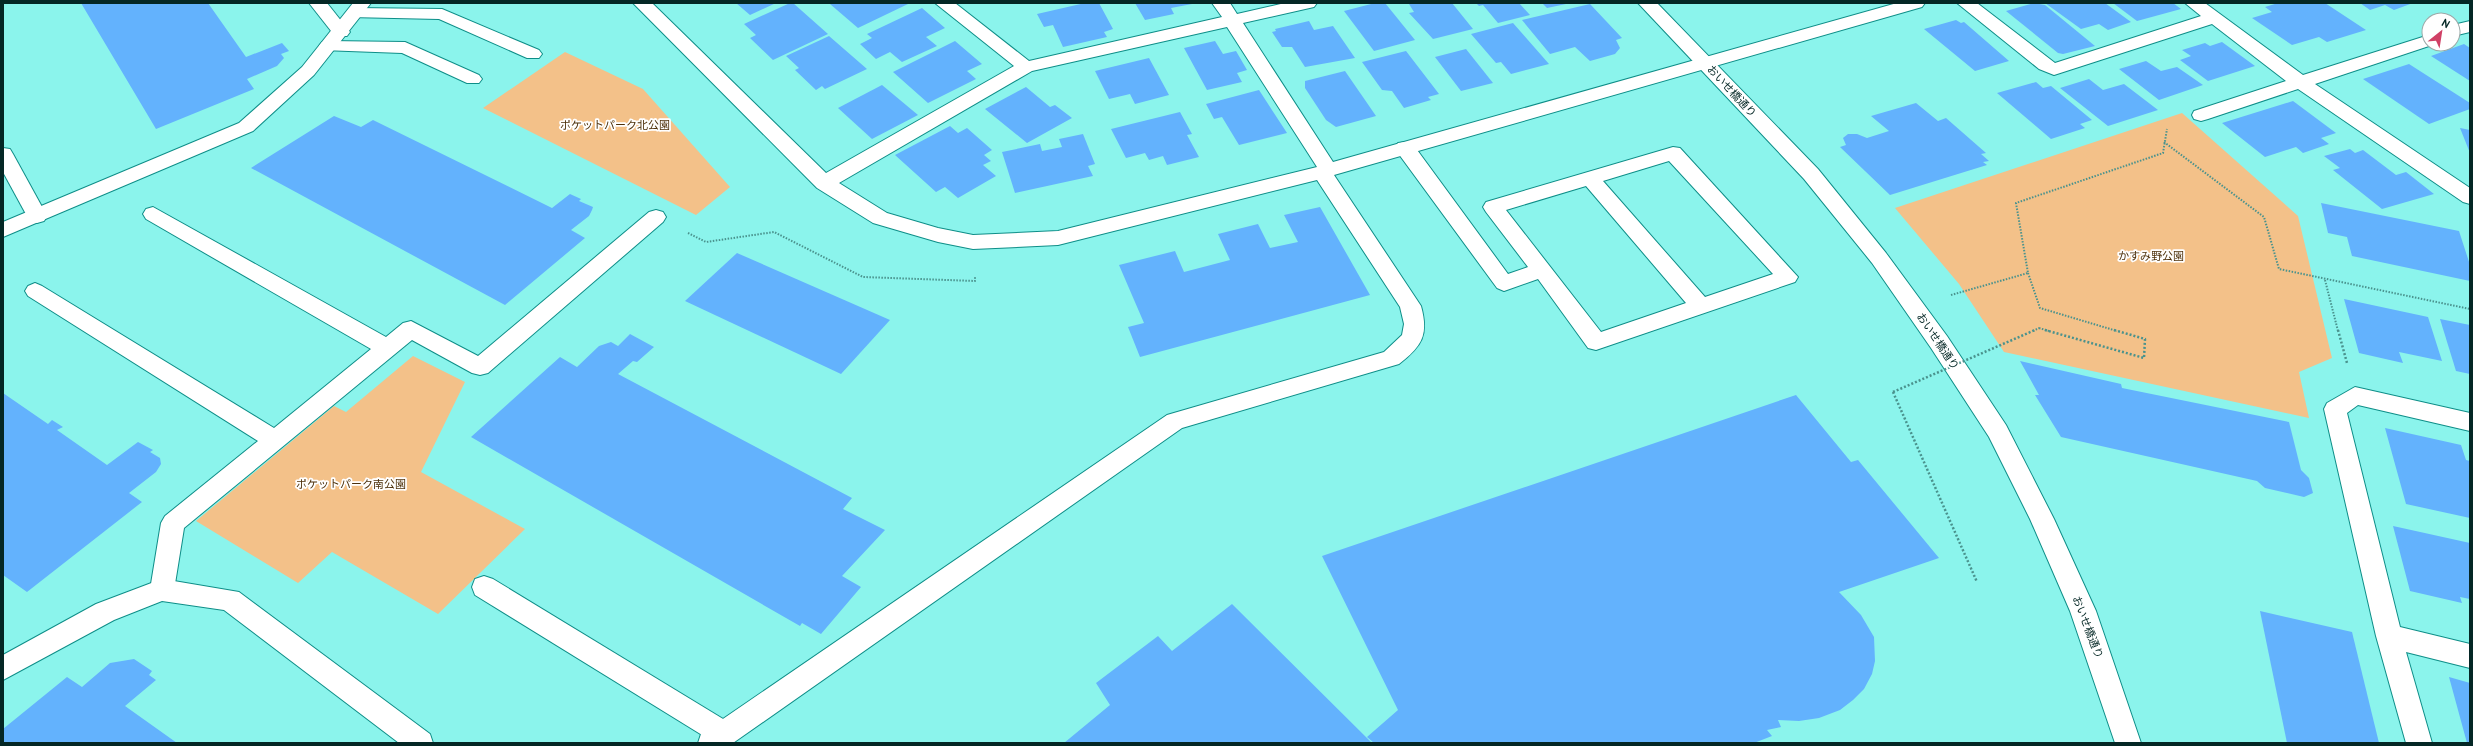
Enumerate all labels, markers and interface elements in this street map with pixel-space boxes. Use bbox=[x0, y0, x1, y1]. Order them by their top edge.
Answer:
north arrow bbox=[2421, 12, 2461, 52]
text: N bbox=[2439, 15, 2453, 31]
street label: おいせ橋通り bbox=[1704, 62, 1760, 120]
park label: ポケットパーク北公園 bbox=[560, 118, 670, 132]
park label: かすみ野公園 bbox=[2118, 249, 2184, 263]
street label: おいせ橋通り bbox=[1914, 310, 1962, 372]
park label: ポケットパーク南公園 bbox=[296, 477, 406, 491]
street label: おいせ橋通り bbox=[2070, 594, 2106, 660]

